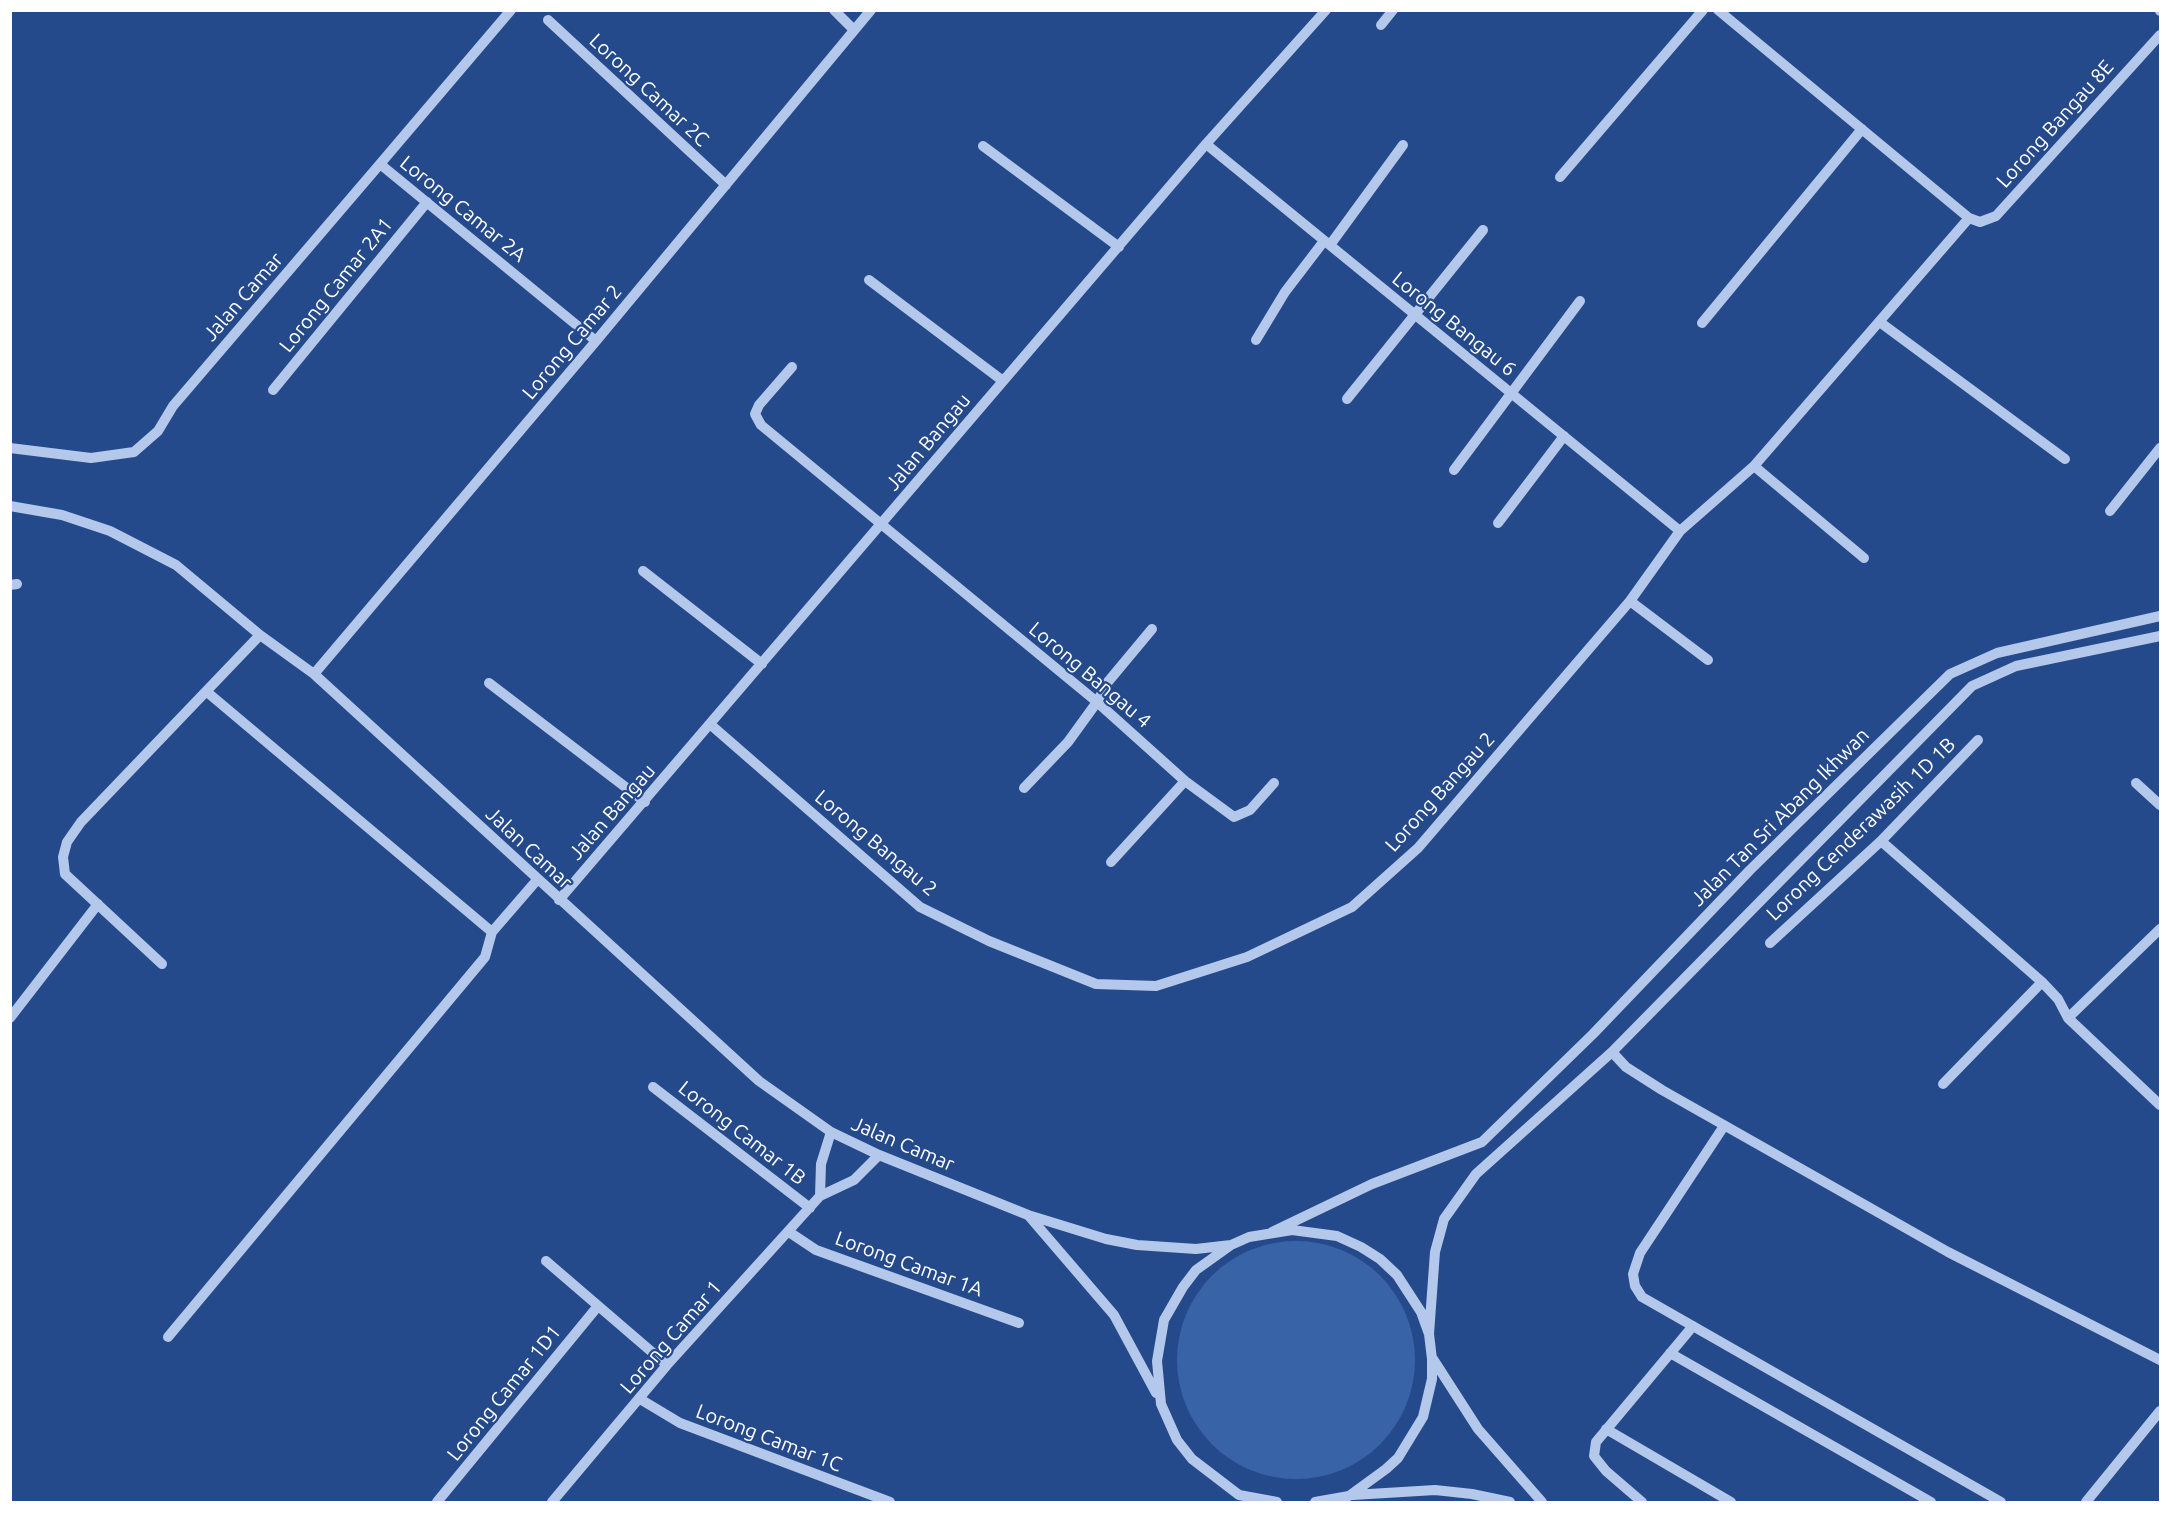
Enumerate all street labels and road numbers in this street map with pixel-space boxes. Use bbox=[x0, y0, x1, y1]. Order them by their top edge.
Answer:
street label: Lorong Camar 2C bbox=[584, 29, 714, 151]
street label: Lorong Bangau 8E bbox=[1991, 55, 2119, 193]
street label: Lorong Camar 2A bbox=[395, 151, 531, 267]
street label: Lorong Camar 2A1 bbox=[274, 213, 398, 357]
street label: Jalan Camar bbox=[198, 248, 288, 346]
street label: Lorong Bangau 6 bbox=[1387, 267, 1521, 381]
street label: Lorong Camar 2 bbox=[517, 280, 627, 404]
street label: Jalan Bangau bbox=[880, 389, 976, 495]
street label: Lorong Bangau 4 bbox=[1024, 617, 1156, 733]
street label: Jalan Tan Sri Abang Ikhwan bbox=[1686, 723, 1874, 911]
street label: Lorong Bangau 2 bbox=[1380, 727, 1500, 857]
street label: Lorong Cenderawasih 1D 1B bbox=[1762, 732, 1960, 926]
street label: Jalan Bangau bbox=[564, 759, 660, 865]
street label: Lorong Bangau 2 bbox=[810, 785, 942, 901]
street label: Jalan Camar bbox=[481, 802, 577, 894]
street label: Lorong Camar 1B bbox=[674, 1076, 810, 1190]
street label: Jalan Camar bbox=[848, 1112, 958, 1176]
street label: Lorong Camar 1A bbox=[832, 1226, 986, 1302]
street label: Lorong Camar 1 bbox=[615, 1275, 727, 1399]
street label: Lorong Camar 1D1 bbox=[442, 1320, 566, 1466]
street label: Lorong Camar 1C bbox=[693, 1399, 845, 1477]

